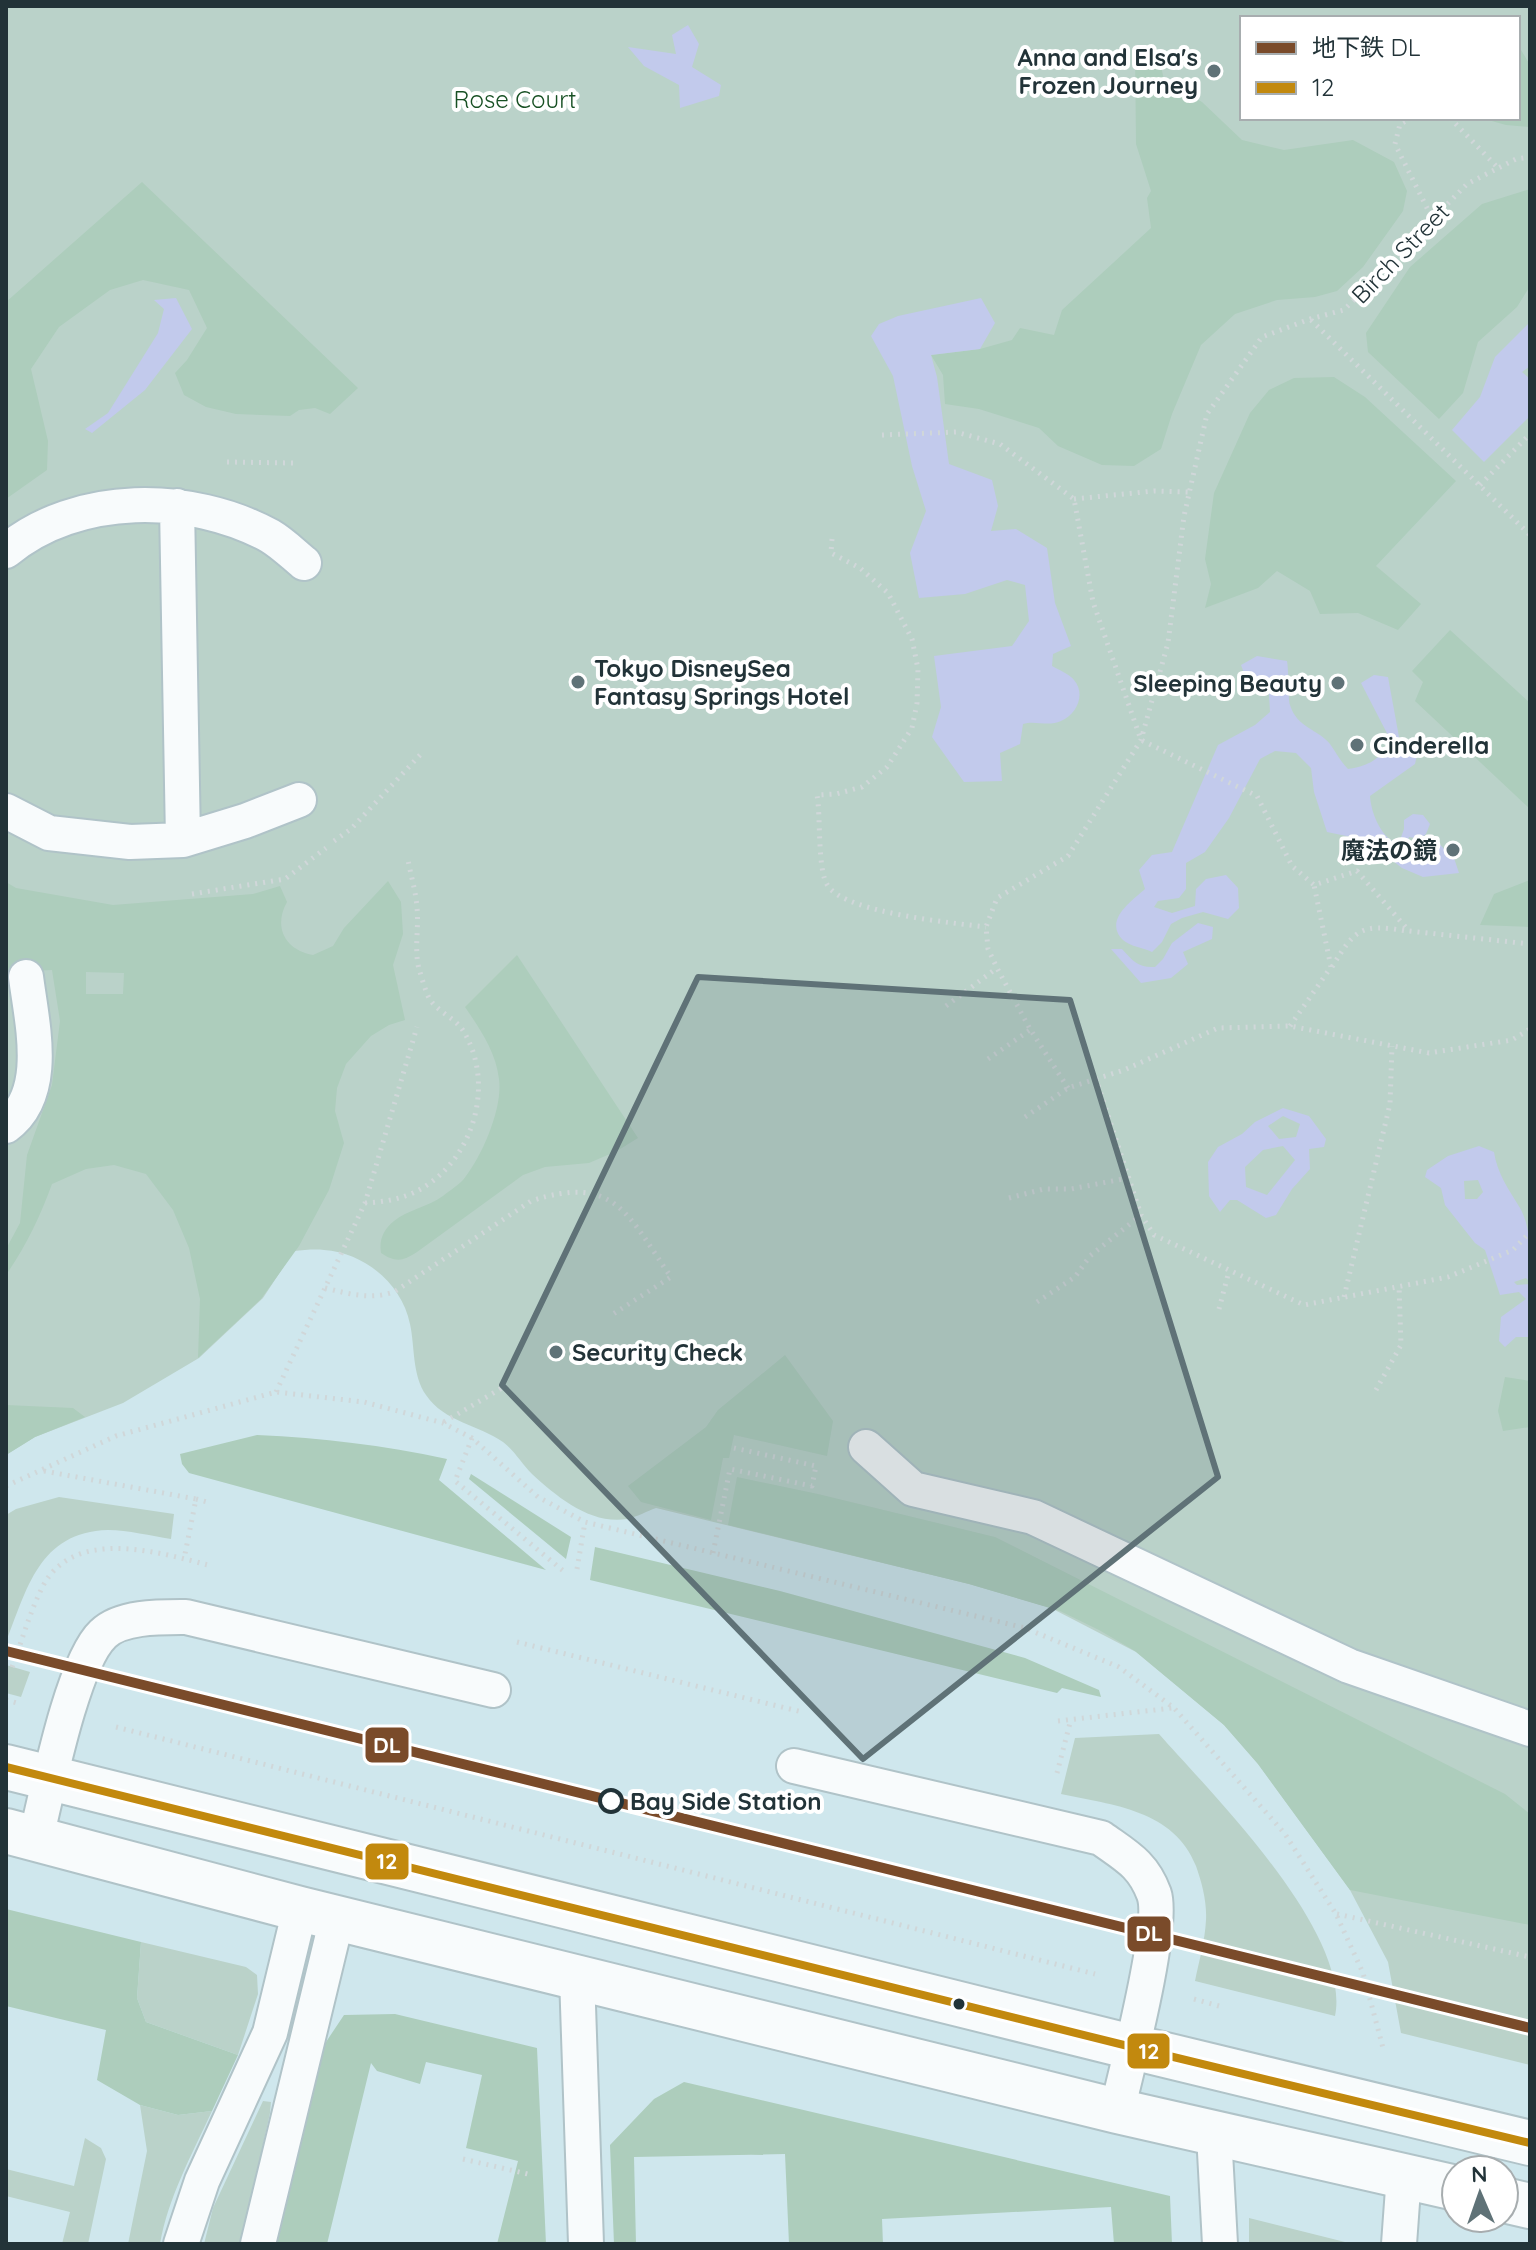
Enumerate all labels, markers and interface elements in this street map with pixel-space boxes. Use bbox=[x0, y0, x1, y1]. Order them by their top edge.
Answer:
legend bbox=[1240, 16, 1520, 120]
text: 地下鉄 DL bbox=[1312, 32, 1421, 62]
place label: Anna and Elsa's Frozen Journey bbox=[1017, 42, 1198, 100]
marker: Anna and Elsa's Frozen Journey bbox=[1205, 62, 1223, 80]
text: 12 bbox=[1312, 72, 1334, 102]
park label: Rose Court bbox=[453, 84, 577, 114]
street label: Birch Street bbox=[1345, 197, 1455, 309]
place label: Tokyo DisneySea Fantasy Springs Hotel bbox=[594, 653, 849, 711]
place label: Sleeping Beauty bbox=[1133, 668, 1322, 698]
marker: Tokyo DisneySea Fantasy Springs Hotel bbox=[569, 673, 587, 691]
marker: Sleeping Beauty bbox=[1329, 674, 1347, 692]
place label: Cinderella bbox=[1373, 730, 1489, 760]
marker: Cinderella bbox=[1348, 736, 1366, 754]
place label: 魔法の鏡 bbox=[1341, 835, 1437, 865]
marker: 魔法の鏡 bbox=[1444, 841, 1462, 859]
place label: Security Check bbox=[572, 1337, 743, 1367]
marker: Security Check bbox=[547, 1343, 565, 1361]
line badge: DL bbox=[364, 1726, 410, 1764]
text: DL bbox=[373, 1731, 401, 1759]
place label: Bay Side Station bbox=[630, 1786, 822, 1816]
marker: Bay Side Station bbox=[599, 1789, 623, 1813]
line badge: 12 bbox=[364, 1842, 410, 1881]
text: 12 bbox=[376, 1847, 398, 1875]
line badge: DL bbox=[1126, 1915, 1172, 1953]
text: DL bbox=[1135, 1919, 1163, 1947]
unlabelled marker bbox=[951, 1996, 967, 2012]
line badge: 12 bbox=[1126, 2032, 1171, 2070]
text: 12 bbox=[1138, 2037, 1160, 2065]
north arrow bbox=[1440, 2154, 1520, 2234]
text: N bbox=[1471, 2160, 1488, 2188]

